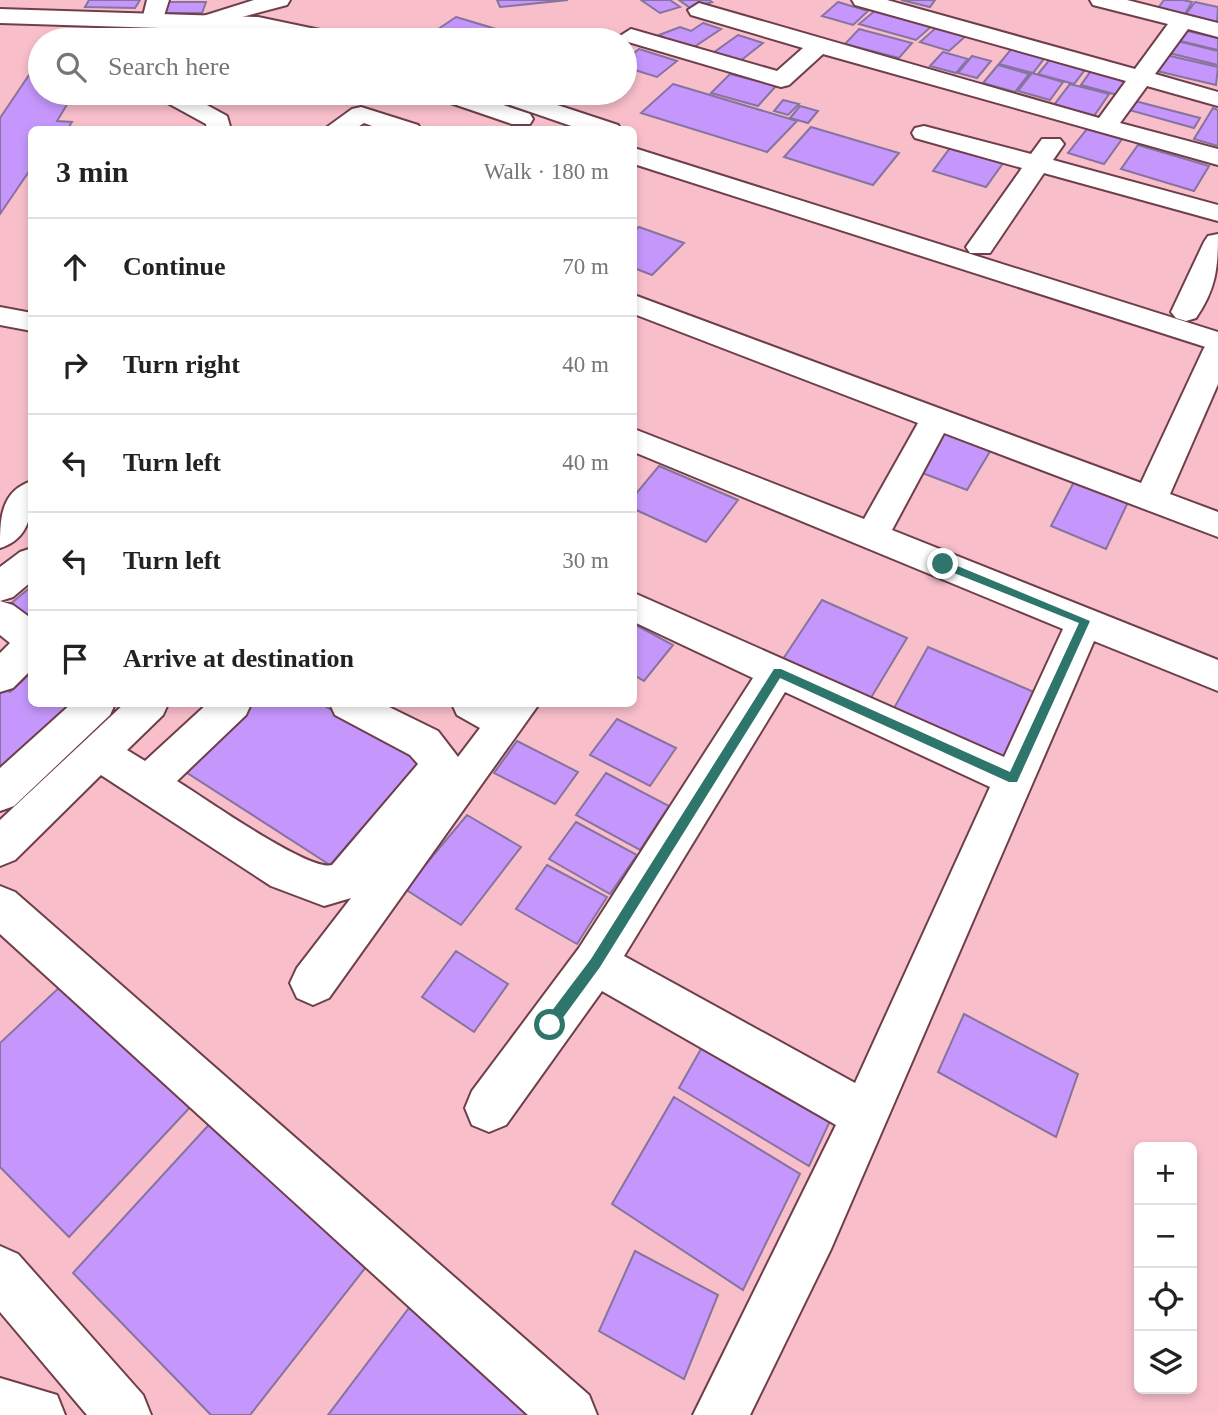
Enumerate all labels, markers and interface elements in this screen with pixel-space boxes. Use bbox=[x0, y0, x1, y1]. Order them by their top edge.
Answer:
search box bbox=[28, 28, 637, 105]
icon: search bbox=[52, 48, 90, 86]
text: Search here bbox=[108, 52, 230, 81]
text: 3 min bbox=[56, 155, 129, 188]
text: Walk · 180 m bbox=[484, 159, 609, 184]
icon: ahead bbox=[56, 248, 94, 286]
text: Continue bbox=[123, 252, 226, 281]
text: 70 m bbox=[562, 254, 609, 279]
icon: right bbox=[56, 346, 94, 384]
text: Turn right bbox=[123, 350, 240, 379]
text: 40 m bbox=[562, 352, 609, 377]
icon: left bbox=[56, 444, 94, 482]
text: Turn left bbox=[123, 448, 221, 477]
text: 40 m bbox=[562, 450, 609, 475]
icon: left bbox=[56, 542, 94, 580]
text: Turn left bbox=[123, 546, 221, 575]
text: 30 m bbox=[562, 548, 609, 573]
route end bbox=[927, 548, 958, 579]
icon: arrive bbox=[56, 640, 94, 678]
text: Arrive at destination bbox=[123, 644, 354, 673]
route start bbox=[534, 1009, 565, 1040]
map controls bbox=[1134, 1142, 1197, 1394]
button: + bbox=[1134, 1142, 1197, 1205]
button: − bbox=[1134, 1205, 1197, 1268]
button: locate bbox=[1134, 1268, 1197, 1331]
button: layers bbox=[1134, 1331, 1197, 1394]

